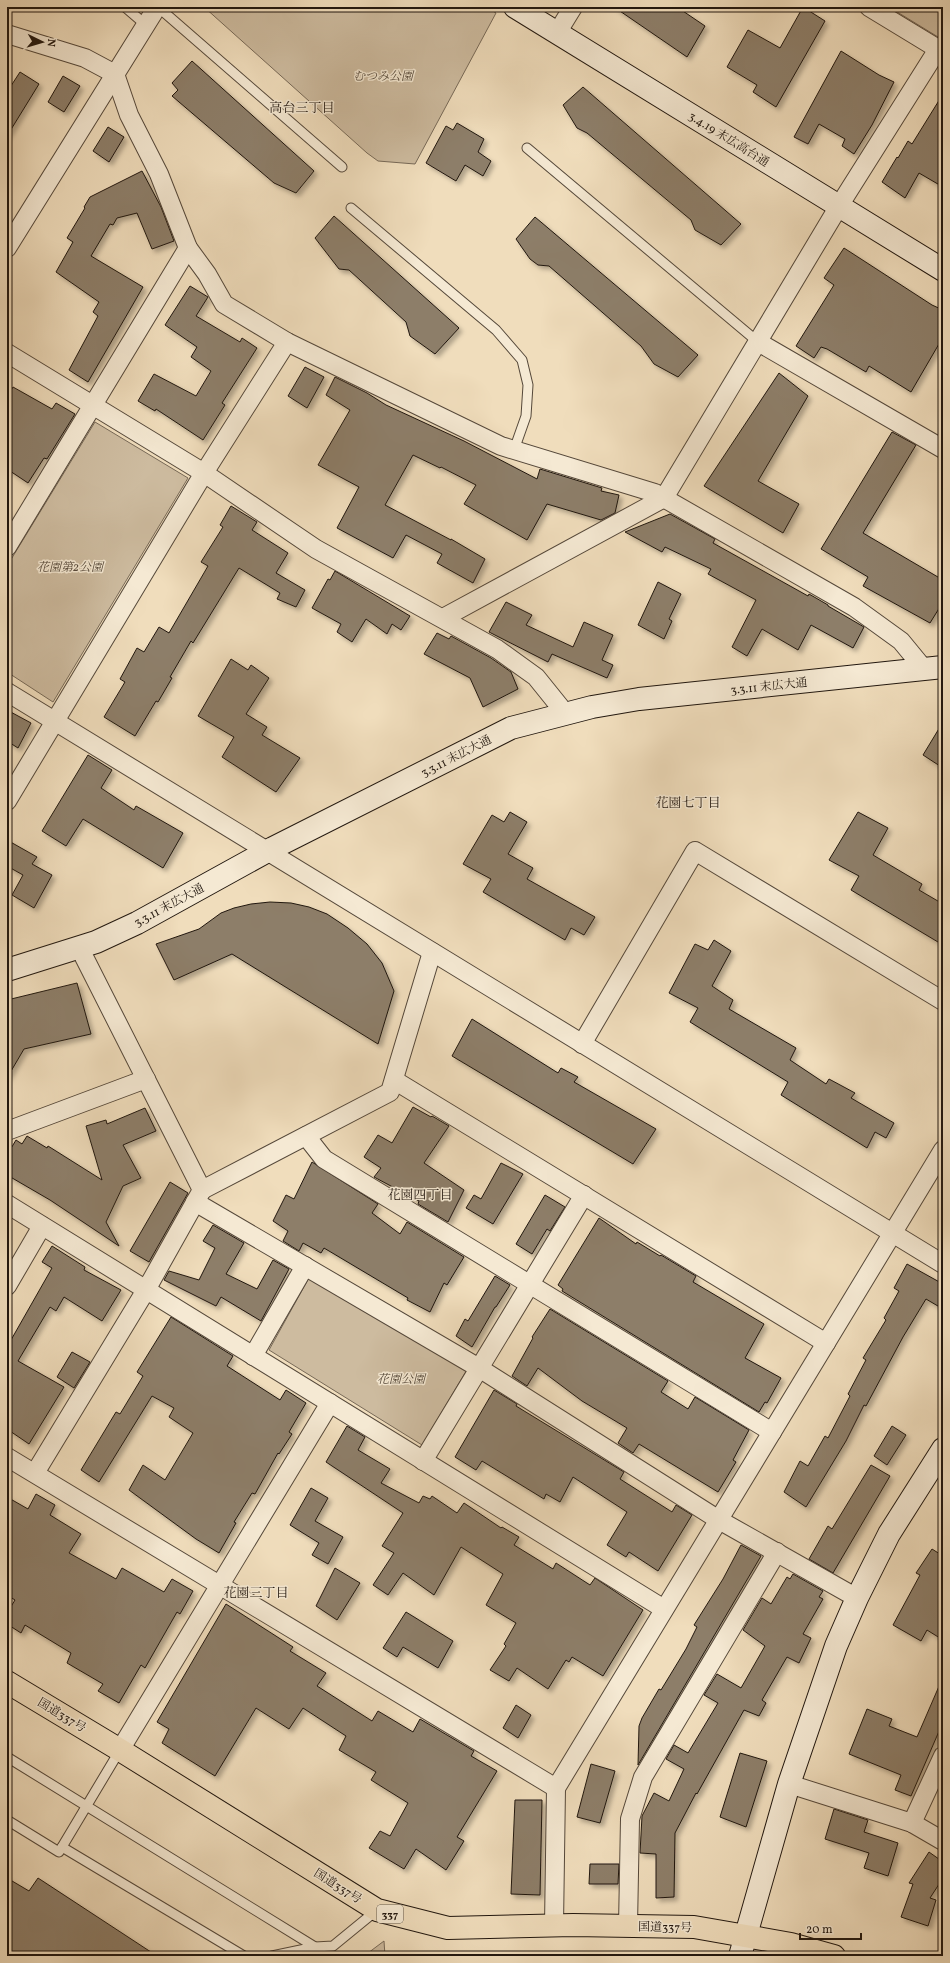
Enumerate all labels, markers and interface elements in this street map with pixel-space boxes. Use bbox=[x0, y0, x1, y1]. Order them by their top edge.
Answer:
north arrow bbox=[22, 22, 62, 62]
text: N bbox=[43, 38, 58, 47]
park label: むつみ公園 bbox=[353, 69, 415, 85]
district label: 高台三丁目 bbox=[269, 100, 335, 118]
street label: 3.4.19 末広高台通 bbox=[685, 109, 772, 171]
park label: 花園第2公園 bbox=[37, 560, 105, 576]
street label: 3.3.11 末広大通 bbox=[730, 675, 808, 699]
street label: 3.3.11 末広大通 bbox=[418, 732, 494, 782]
district label: 花園七丁目 bbox=[655, 795, 721, 813]
street label: 3.3.11 末広大通 bbox=[132, 881, 207, 931]
district label: 花園四丁目 bbox=[387, 1187, 453, 1205]
park label: 花園公園 bbox=[377, 1372, 427, 1388]
district label: 花園三丁目 bbox=[223, 1585, 289, 1603]
street label: 国道337号 bbox=[34, 1695, 89, 1737]
street label: 国道337号 bbox=[310, 1866, 365, 1908]
road number: 337 bbox=[377, 1905, 403, 1923]
scale bar bbox=[800, 1915, 861, 1941]
street label: 国道337号 bbox=[638, 1920, 692, 1936]
text: 20 m bbox=[806, 1922, 833, 1938]

